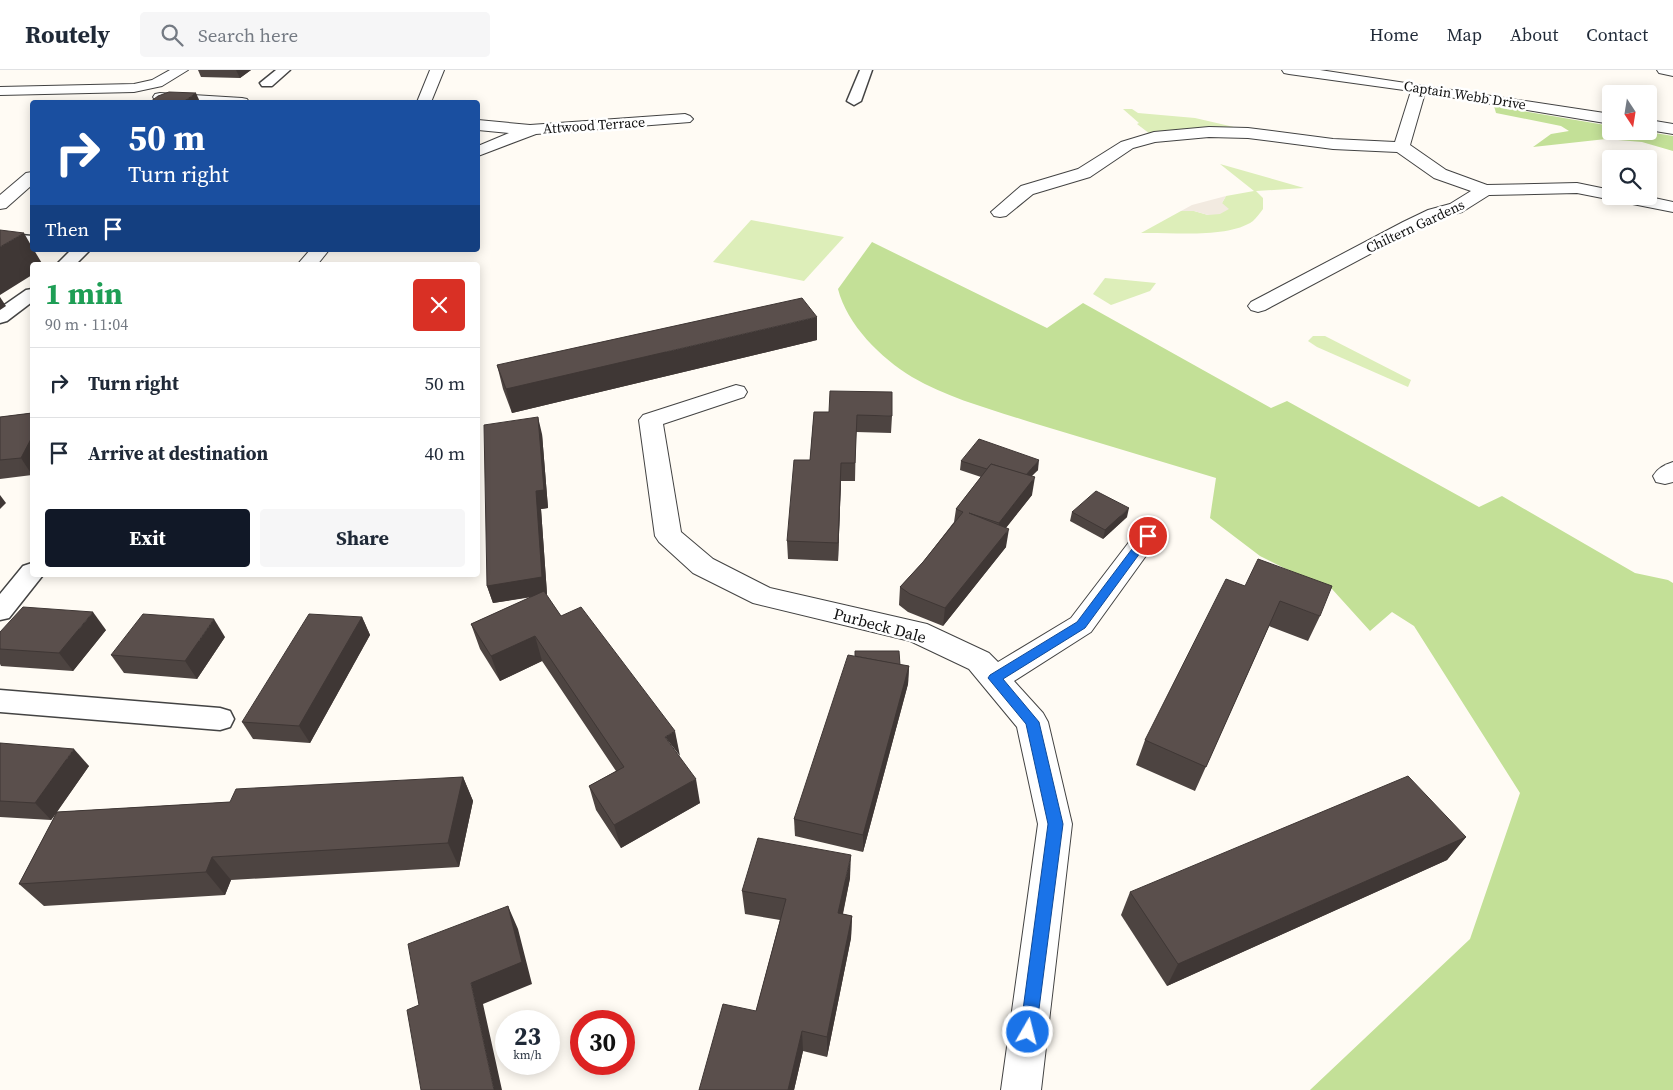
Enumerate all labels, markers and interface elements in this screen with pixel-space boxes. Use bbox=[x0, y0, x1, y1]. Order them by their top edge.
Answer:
search box bbox=[140, 12, 490, 57]
text: Routely bbox=[25, 18, 110, 51]
icon: search bbox=[158, 21, 186, 49]
text: Search here bbox=[198, 22, 298, 48]
text: Home bbox=[1370, 22, 1419, 47]
text: Map bbox=[1447, 22, 1482, 47]
text: About bbox=[1510, 22, 1558, 47]
text: Contact bbox=[1586, 22, 1648, 47]
street label: Captain Webb Drive bbox=[1402, 75, 1528, 115]
north arrow bbox=[1602, 85, 1658, 140]
map controls bbox=[1602, 85, 1657, 205]
street label: Attwood Terrace bbox=[542, 111, 646, 139]
text: 50 m bbox=[128, 114, 205, 162]
icon: right bbox=[45, 120, 110, 185]
button: search bbox=[1602, 150, 1657, 205]
text: Turn right bbox=[128, 159, 229, 189]
street label: Chiltern Gardens bbox=[1362, 194, 1468, 258]
icon: arrive bbox=[99, 215, 127, 243]
text: Then bbox=[45, 216, 89, 242]
text: 1 min bbox=[45, 273, 123, 314]
button: close bbox=[413, 279, 465, 331]
text: 90 m · 11:04 bbox=[45, 313, 128, 335]
icon: right bbox=[45, 369, 73, 397]
text: Turn right bbox=[88, 370, 179, 396]
text: 50 m bbox=[424, 370, 465, 396]
icon: arrive bbox=[45, 439, 73, 467]
text: Arrive at destination bbox=[88, 440, 268, 466]
text: 40 m bbox=[424, 440, 465, 466]
button: Exit bbox=[45, 509, 250, 567]
button: Share bbox=[260, 509, 465, 567]
pin bbox=[1127, 515, 1169, 557]
icon: arrive bbox=[1134, 522, 1162, 550]
street label: Purbeck Dale bbox=[831, 602, 929, 648]
position arrow bbox=[1001, 1005, 1053, 1057]
speed limit sign: 30 bbox=[570, 1010, 635, 1075]
text: 23 bbox=[514, 1019, 541, 1053]
text: km/h bbox=[513, 1047, 542, 1063]

